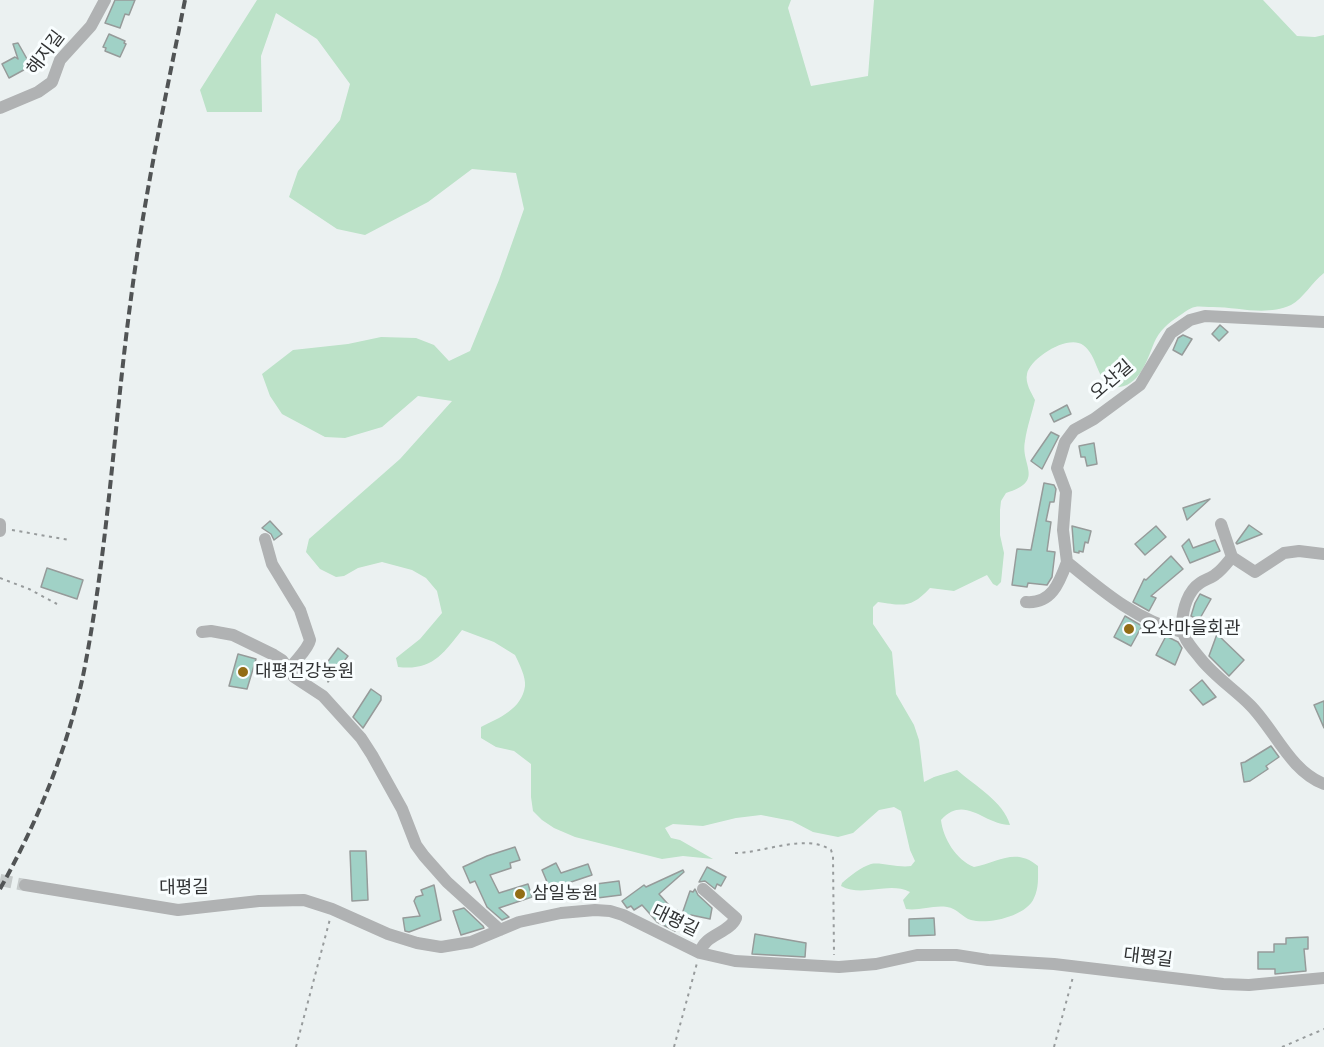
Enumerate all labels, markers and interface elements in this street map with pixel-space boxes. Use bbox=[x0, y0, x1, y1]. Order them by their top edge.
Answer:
street label: 해지길 bbox=[22, 27, 70, 79]
street label: 오산길 bbox=[1086, 356, 1138, 404]
place label: 오산마을회관 bbox=[1141, 618, 1240, 640]
marker: 오산마을회관 bbox=[1122, 622, 1136, 636]
place label: 대평건강농원 bbox=[255, 661, 354, 683]
marker: 대평건강농원 bbox=[236, 665, 250, 679]
street label: 대평길 bbox=[159, 877, 209, 899]
place label: 삼일농원 bbox=[532, 883, 598, 905]
marker: 삼일농원 bbox=[513, 887, 527, 901]
street label: 대평길 bbox=[648, 900, 702, 942]
street label: 대평길 bbox=[1122, 944, 1174, 972]

